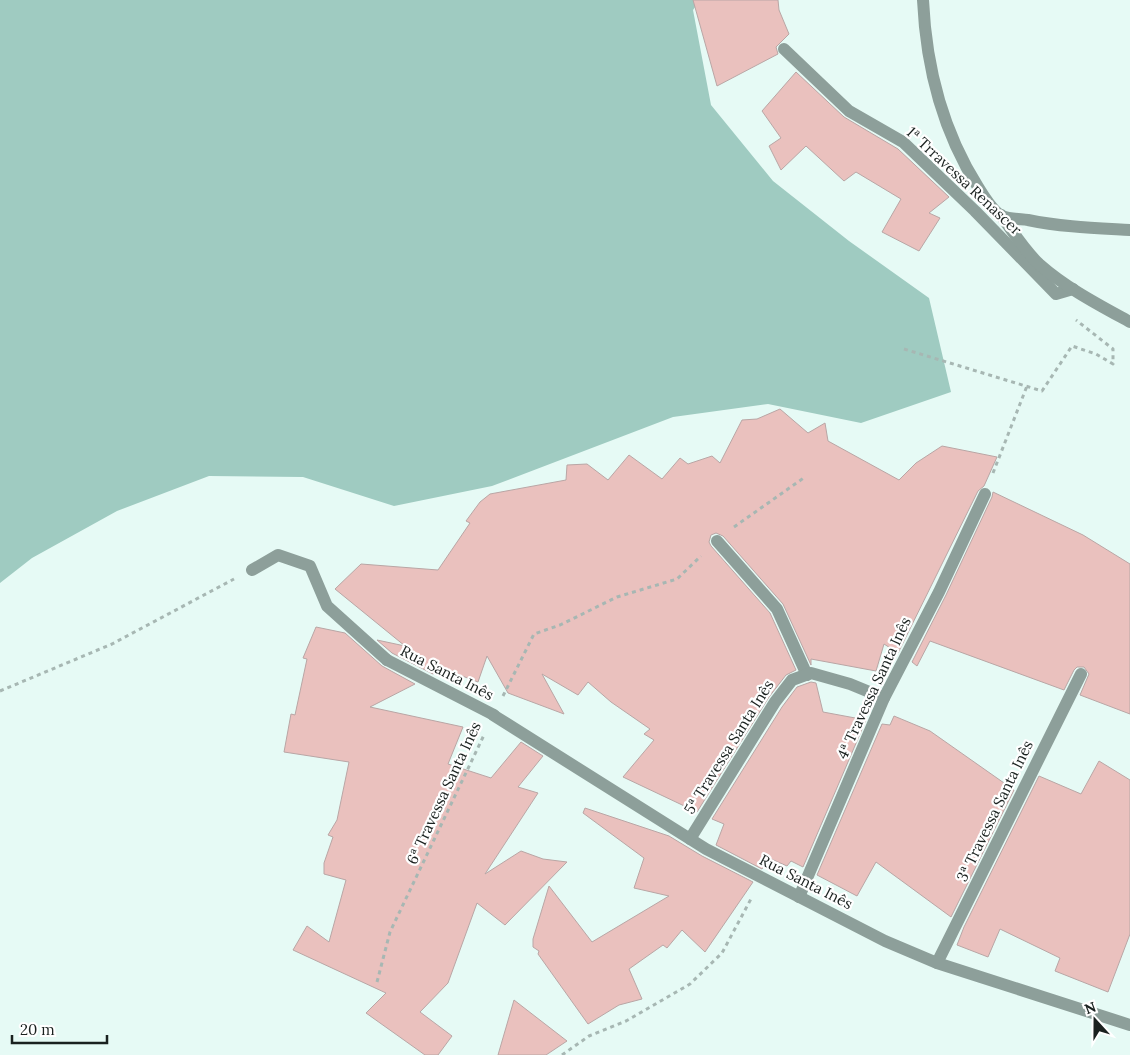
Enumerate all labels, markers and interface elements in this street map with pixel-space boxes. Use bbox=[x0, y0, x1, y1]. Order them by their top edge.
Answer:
street label: 1ª Trravessa Renascer bbox=[903, 122, 1026, 239]
street label: 4ª Travessa Santa Inês bbox=[832, 614, 915, 762]
street label: Rua Santa Inês bbox=[398, 641, 497, 704]
street label: 5ª Travessa Santa Inês bbox=[680, 676, 778, 817]
street label: 6ª Travessa Santa Inês bbox=[402, 718, 485, 867]
street label: 3ª Travessa Santa Inês bbox=[952, 737, 1037, 884]
street label: Rua Santa Inês bbox=[757, 850, 856, 913]
north arrow bbox=[1070, 995, 1120, 1045]
text: N bbox=[1082, 997, 1099, 1018]
scale bar bbox=[12, 1012, 108, 1044]
text: 20 m bbox=[20, 1020, 55, 1039]

